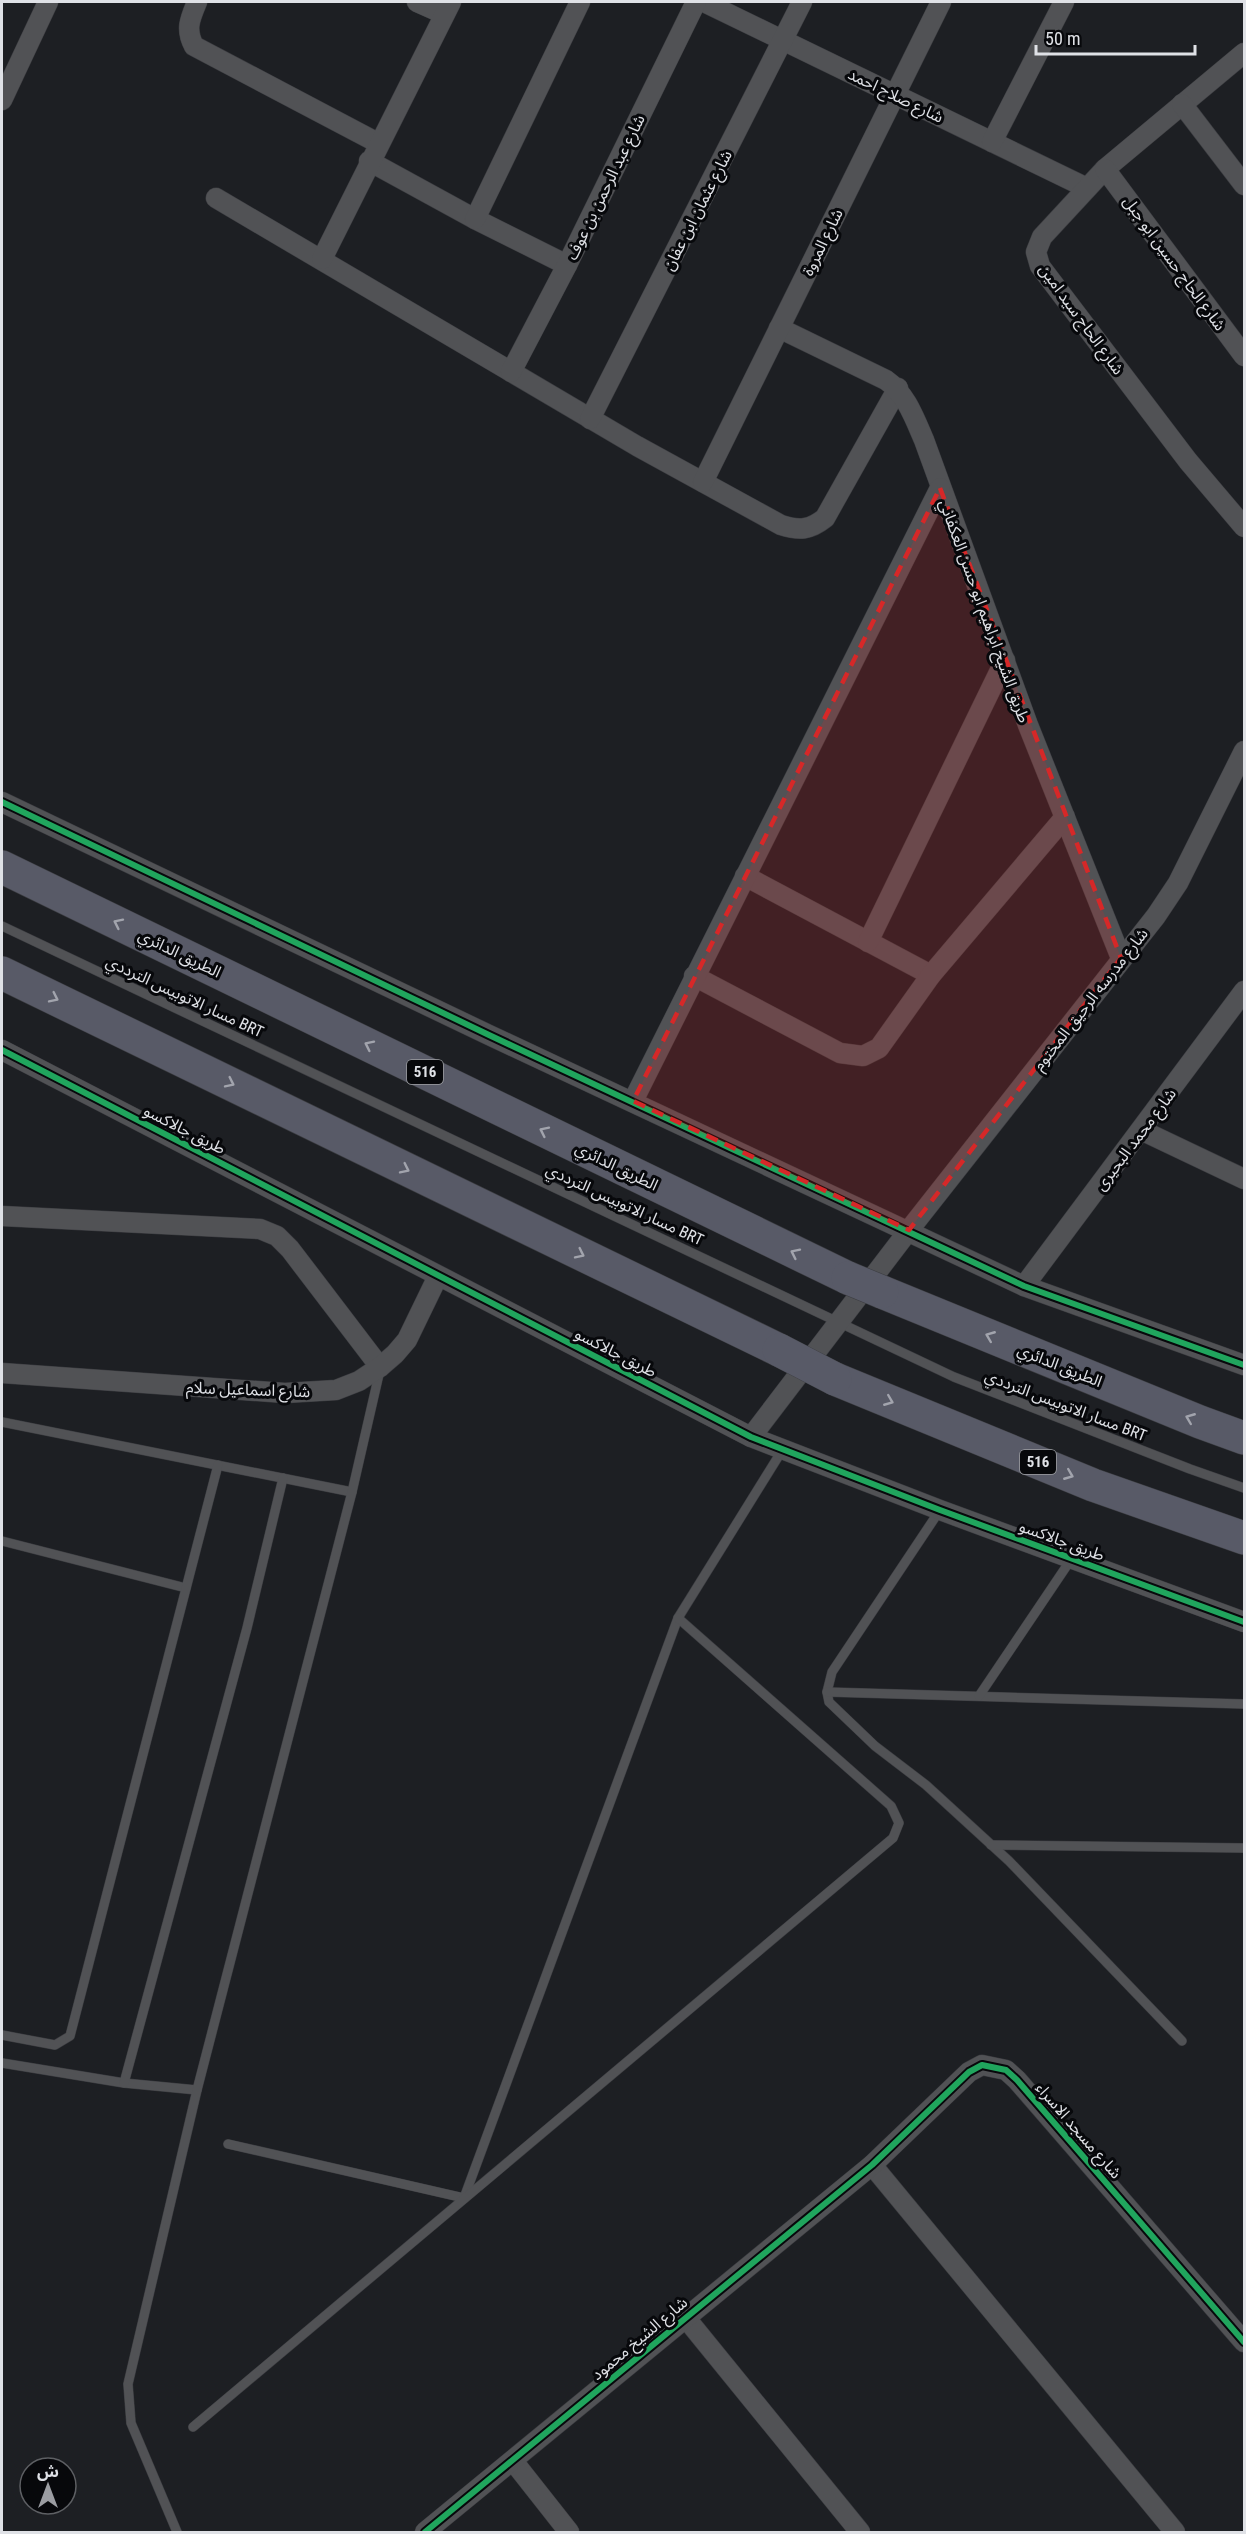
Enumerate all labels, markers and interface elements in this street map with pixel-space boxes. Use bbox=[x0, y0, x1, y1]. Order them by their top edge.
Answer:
scale bar bbox=[1036, 18, 1195, 56]
text: 50 m bbox=[1045, 28, 1080, 49]
street label: شارع صلاح احمد bbox=[844, 64, 947, 129]
street label: شارع عبد الرحمن بن عوف bbox=[562, 111, 652, 264]
street label: شارع عثمان ابن عفان bbox=[659, 147, 739, 275]
street label: شارع الحاج حسين ابو جبل bbox=[1117, 192, 1230, 336]
street label: شارع المروة bbox=[798, 206, 849, 280]
street label: شارع الحاج سيد امين bbox=[1033, 260, 1128, 380]
street label: طريق الشيخ ابراهيم ابو حسن العكفاني bbox=[932, 497, 1034, 727]
one-way arrow bbox=[114, 919, 125, 931]
street label: شارع مدرسه الرحيق المختوم bbox=[1029, 924, 1154, 1076]
street label: الطريق الدائري bbox=[134, 925, 224, 984]
street label: مسار الاتوبيس الترددي BRT bbox=[102, 952, 267, 1044]
one-way arrow bbox=[48, 991, 59, 1003]
one-way arrow bbox=[365, 1041, 376, 1053]
road number: 516 bbox=[407, 1060, 443, 1084]
one-way arrow bbox=[223, 1076, 234, 1088]
street label: شارع محمد البحيرى bbox=[1091, 1084, 1182, 1196]
street label: طريق جالاكسو bbox=[140, 1101, 229, 1159]
one-way arrow bbox=[540, 1126, 551, 1138]
street label: الطريق الدائري bbox=[571, 1138, 661, 1197]
street label: مسار الاتوبيس الترددي BRT bbox=[542, 1160, 707, 1252]
one-way arrow bbox=[399, 1161, 410, 1173]
one-way arrow bbox=[574, 1246, 585, 1258]
one-way arrow bbox=[791, 1248, 802, 1260]
street label: طريق جالاكسو bbox=[571, 1324, 660, 1382]
one-way arrow bbox=[985, 1331, 996, 1343]
street label: الطريق الدائري bbox=[1014, 1340, 1105, 1394]
street label: مسار الاتوبيس الترددي BRT bbox=[981, 1366, 1149, 1448]
street label: شارع اسماعيل سلام bbox=[185, 1378, 310, 1404]
one-way arrow bbox=[882, 1394, 893, 1406]
one-way arrow bbox=[1185, 1413, 1196, 1425]
road number: 516 bbox=[1020, 1450, 1056, 1474]
one-way arrow bbox=[1063, 1468, 1074, 1480]
street label: طريق جالاكسو bbox=[1016, 1516, 1107, 1566]
street label: شارع مسجد الاسراء bbox=[1029, 2078, 1126, 2184]
street label: شارع الشيخ محمود bbox=[587, 2293, 693, 2386]
north arrow bbox=[18, 2456, 78, 2516]
text: ش bbox=[37, 2462, 59, 2481]

